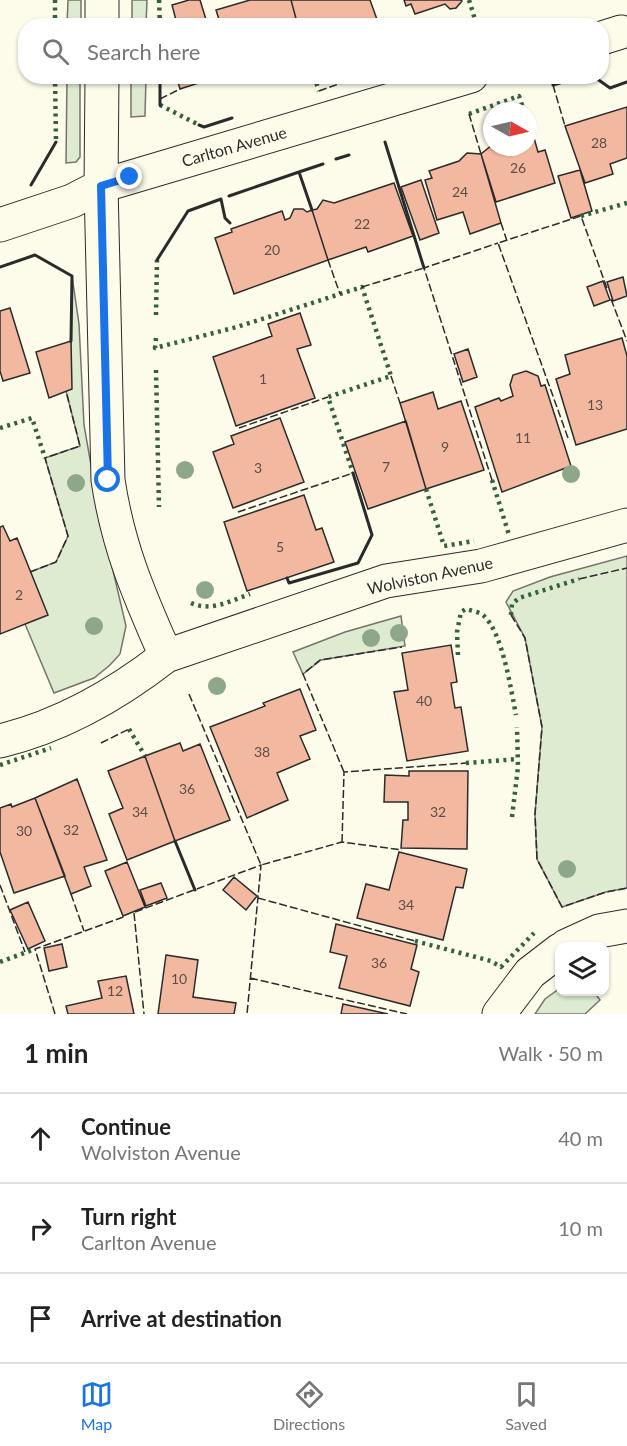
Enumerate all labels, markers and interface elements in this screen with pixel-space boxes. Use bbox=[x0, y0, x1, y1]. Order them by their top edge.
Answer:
search box bbox=[18, 18, 609, 84]
icon: search bbox=[39, 35, 72, 68]
text: Search here bbox=[87, 38, 200, 65]
north arrow bbox=[483, 102, 537, 156]
street label: Carlton Avenue bbox=[179, 122, 289, 170]
house number: 28 bbox=[591, 134, 607, 151]
house number: 26 bbox=[510, 159, 526, 176]
route end bbox=[116, 163, 142, 189]
house number: 24 bbox=[452, 183, 468, 200]
house number: 22 bbox=[354, 215, 370, 232]
house number: 20 bbox=[264, 241, 280, 258]
house number: 1 bbox=[259, 370, 267, 387]
house number: 13 bbox=[587, 396, 603, 413]
house number: 11 bbox=[515, 429, 531, 446]
house number: 9 bbox=[441, 438, 449, 455]
house number: 7 bbox=[382, 458, 390, 475]
house number: 3 bbox=[254, 459, 262, 476]
route start bbox=[94, 466, 120, 492]
house number: 5 bbox=[276, 538, 284, 555]
street label: Wolviston Avenue bbox=[366, 552, 494, 598]
house number: 2 bbox=[15, 586, 23, 603]
house number: 40 bbox=[416, 692, 432, 709]
house number: 38 bbox=[254, 743, 270, 760]
house number: 36 bbox=[179, 780, 195, 797]
house number: 34 bbox=[132, 803, 148, 820]
house number: 32 bbox=[430, 803, 446, 820]
house number: 32 bbox=[63, 821, 79, 838]
house number: 30 bbox=[16, 822, 32, 839]
house number: 34 bbox=[398, 896, 414, 913]
map controls bbox=[555, 942, 609, 996]
button: layers bbox=[555, 942, 609, 996]
house number: 36 bbox=[371, 954, 387, 971]
house number: 10 bbox=[171, 970, 187, 987]
house number: 12 bbox=[107, 982, 123, 999]
text: 1 min bbox=[24, 1037, 88, 1069]
text: Walk · 50 m bbox=[498, 1041, 603, 1065]
text: Continue bbox=[81, 1113, 171, 1140]
icon: ahead bbox=[24, 1122, 57, 1155]
text: 40 m bbox=[558, 1126, 603, 1150]
text: Wolviston Avenue bbox=[81, 1140, 241, 1164]
text: Turn right bbox=[81, 1203, 176, 1230]
icon: right bbox=[24, 1212, 57, 1245]
text: 10 m bbox=[558, 1216, 603, 1240]
text: Carlton Avenue bbox=[81, 1230, 217, 1254]
icon: arrive bbox=[24, 1302, 57, 1335]
text: Arrive at destination bbox=[81, 1305, 282, 1332]
tab: Map bbox=[80, 1378, 113, 1433]
tab: Directions bbox=[273, 1378, 345, 1433]
tab: Saved bbox=[505, 1378, 547, 1433]

